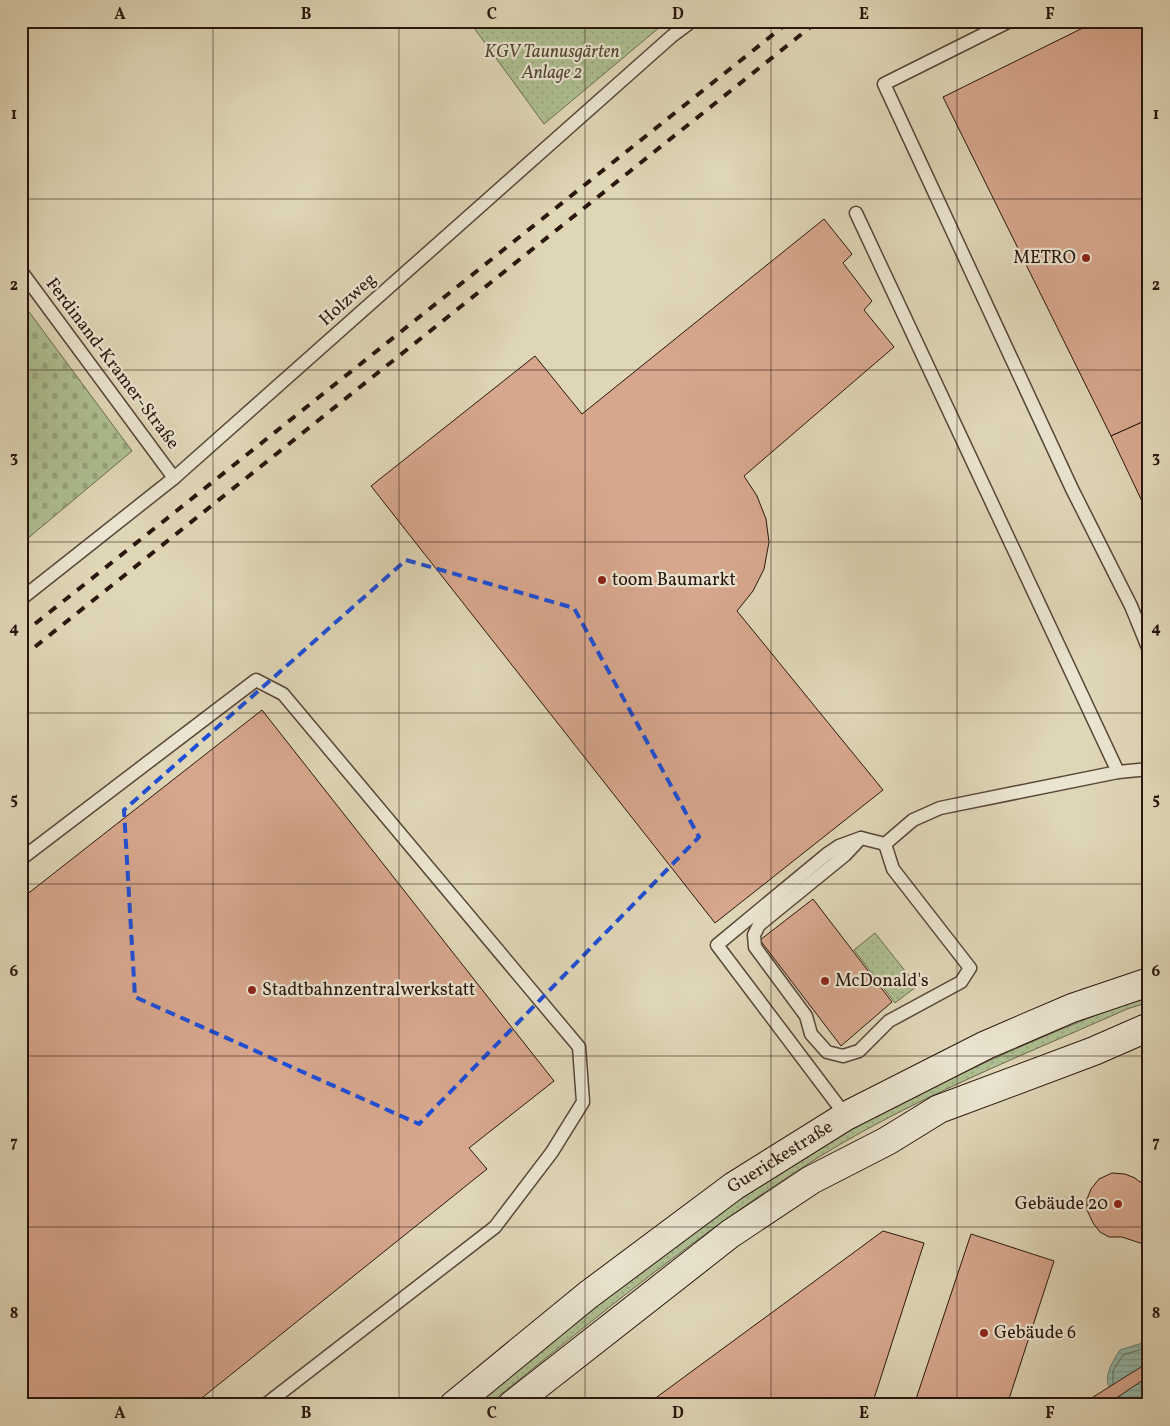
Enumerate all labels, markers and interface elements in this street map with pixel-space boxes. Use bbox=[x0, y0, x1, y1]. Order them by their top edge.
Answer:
text: A bbox=[114, 4, 126, 26]
text: B bbox=[301, 4, 312, 26]
text: C bbox=[487, 4, 497, 26]
text: D bbox=[672, 4, 684, 26]
text: E bbox=[859, 4, 869, 26]
text: F bbox=[1045, 4, 1055, 26]
park label: KGV Taunusgärten Anlage 2 bbox=[484, 40, 620, 86]
text: 1 bbox=[11, 104, 17, 126]
text: 1 bbox=[1153, 104, 1159, 126]
place label: METRO bbox=[1013, 246, 1076, 271]
marker: METRO bbox=[1080, 252, 1092, 264]
street label: Holzweg bbox=[314, 268, 382, 332]
street label: Ferdinand-Kramer-Straße bbox=[39, 273, 185, 455]
text: 2 bbox=[10, 275, 18, 297]
text: 2 bbox=[1152, 275, 1160, 297]
text: 3 bbox=[10, 447, 18, 469]
text: 3 bbox=[1152, 447, 1160, 469]
place label: toom Baumarkt bbox=[612, 568, 736, 593]
marker: toom Baumarkt bbox=[596, 574, 608, 586]
text: 4 bbox=[9, 618, 19, 640]
text: 4 bbox=[1151, 618, 1161, 640]
text: 5 bbox=[10, 789, 18, 811]
text: 5 bbox=[1152, 789, 1160, 811]
text: 6 bbox=[10, 961, 19, 983]
text: 6 bbox=[1152, 961, 1161, 983]
place label: McDonald's bbox=[835, 969, 929, 994]
marker: McDonald's bbox=[819, 975, 831, 987]
place label: Stadtbahnzentralwerkstatt bbox=[262, 978, 475, 1003]
marker: Stadtbahnzentralwerkstatt bbox=[246, 984, 258, 996]
street label: Guerickestraße bbox=[722, 1115, 838, 1200]
text: 7 bbox=[10, 1132, 18, 1154]
text: 7 bbox=[1152, 1132, 1160, 1154]
place label: Gebäude 20 bbox=[1015, 1192, 1108, 1217]
marker: Gebäude 20 bbox=[1112, 1198, 1124, 1210]
text: 8 bbox=[10, 1303, 18, 1325]
text: 8 bbox=[1152, 1303, 1160, 1325]
place label: Gebäude 6 bbox=[994, 1321, 1076, 1346]
marker: Gebäude 6 bbox=[978, 1327, 990, 1339]
text: A bbox=[114, 1403, 126, 1425]
text: B bbox=[301, 1403, 312, 1425]
text: C bbox=[487, 1403, 497, 1425]
text: D bbox=[672, 1403, 684, 1425]
text: E bbox=[859, 1403, 869, 1425]
text: F bbox=[1045, 1403, 1055, 1425]

